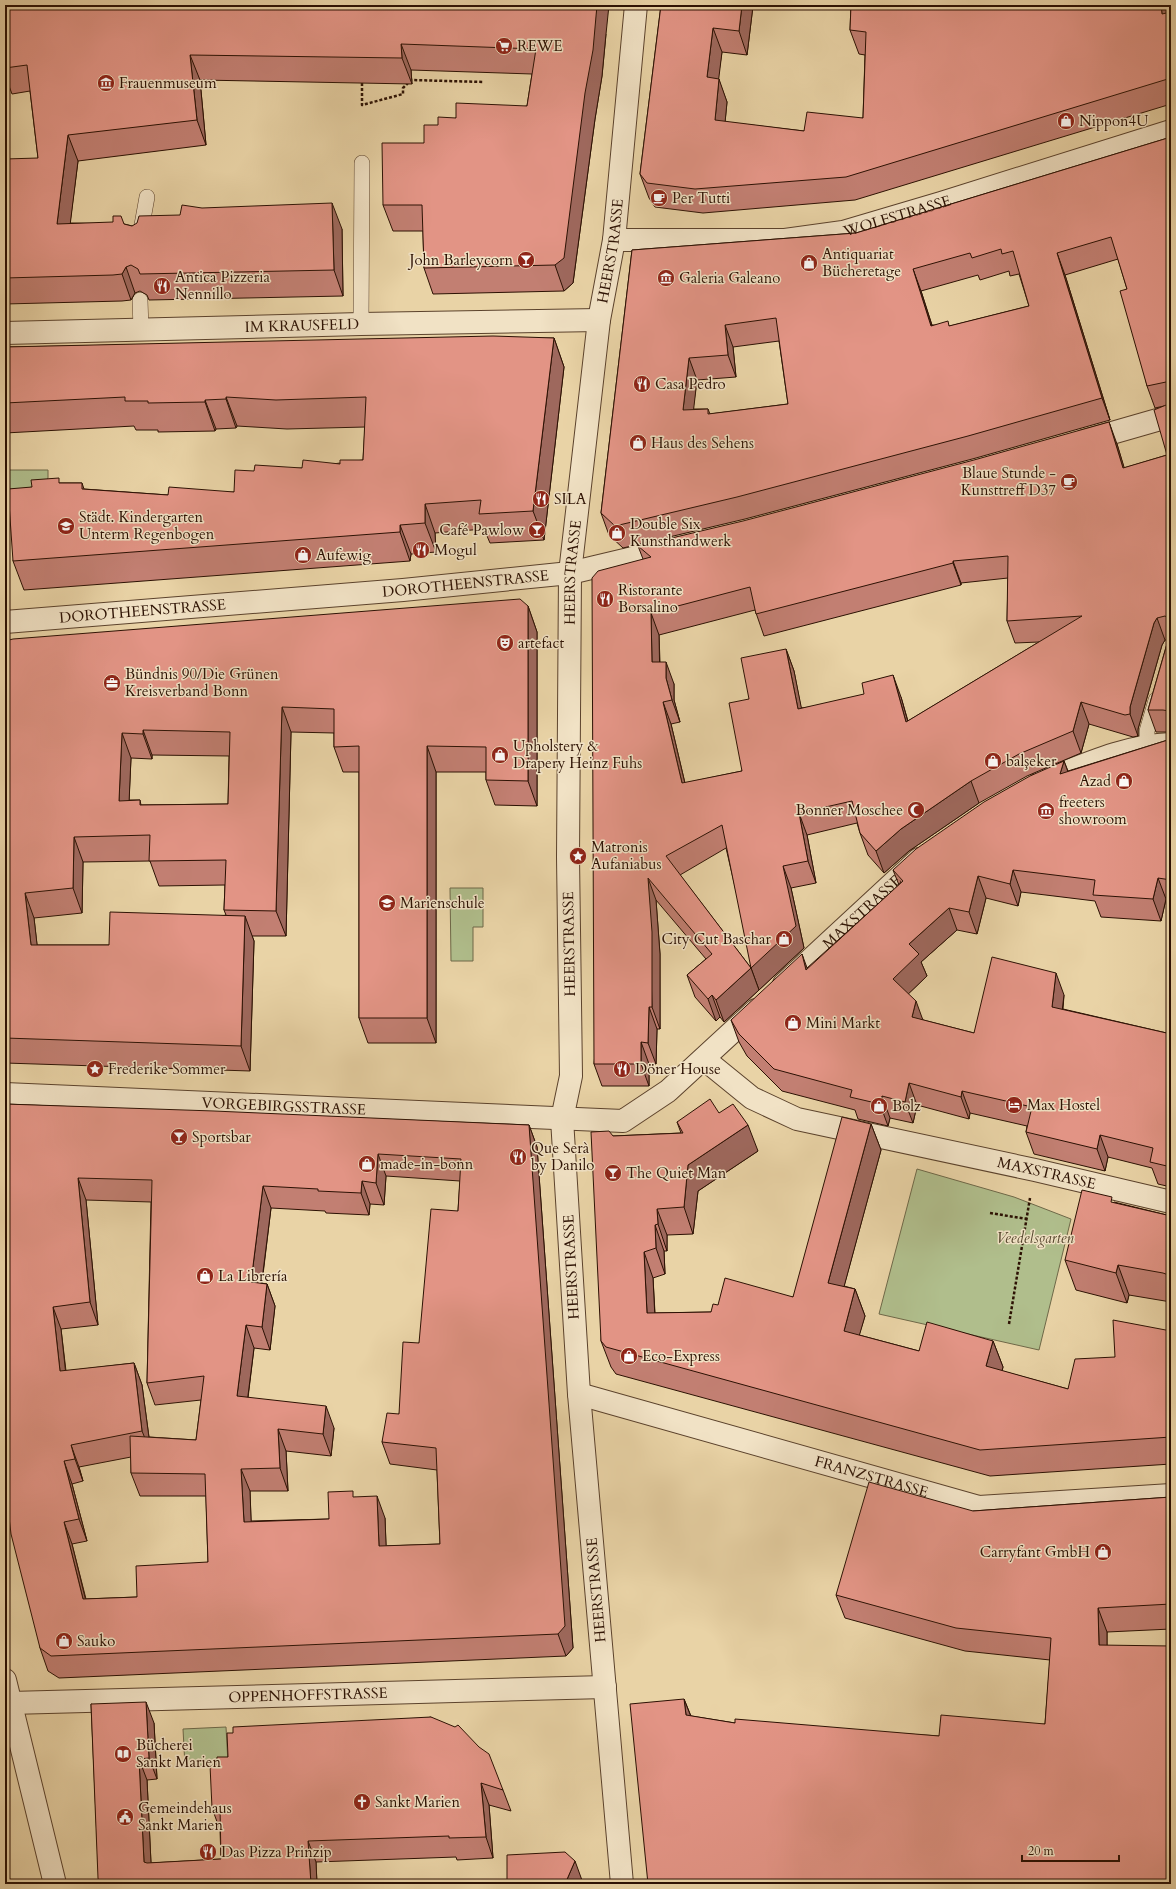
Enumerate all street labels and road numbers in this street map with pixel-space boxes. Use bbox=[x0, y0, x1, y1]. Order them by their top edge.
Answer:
street label: WOLFSTRASSE bbox=[840, 191, 953, 242]
street label: HEERSTRASSE bbox=[592, 198, 628, 305]
street label: IM KRAUSFELD bbox=[244, 314, 359, 337]
street label: HEERSTRASSE bbox=[560, 519, 586, 625]
street label: DOROTHEENSTRASSE bbox=[381, 565, 550, 602]
street label: DOROTHEENSTRASSE bbox=[58, 594, 227, 628]
street label: MAXSTRASSE bbox=[818, 870, 905, 953]
street label: HEERSTRASSE bbox=[558, 891, 580, 997]
street label: VORGEBIRGSSTRASSE bbox=[201, 1093, 366, 1120]
street label: MAXSTRASSE bbox=[996, 1152, 1098, 1194]
street label: HEERSTRASSE bbox=[558, 1214, 584, 1320]
street label: FRANZSTRASSE bbox=[813, 1451, 931, 1502]
street label: HEERSTRASSE bbox=[581, 1537, 611, 1643]
street label: OPPENHOFFSTRASSE bbox=[228, 1683, 388, 1707]

